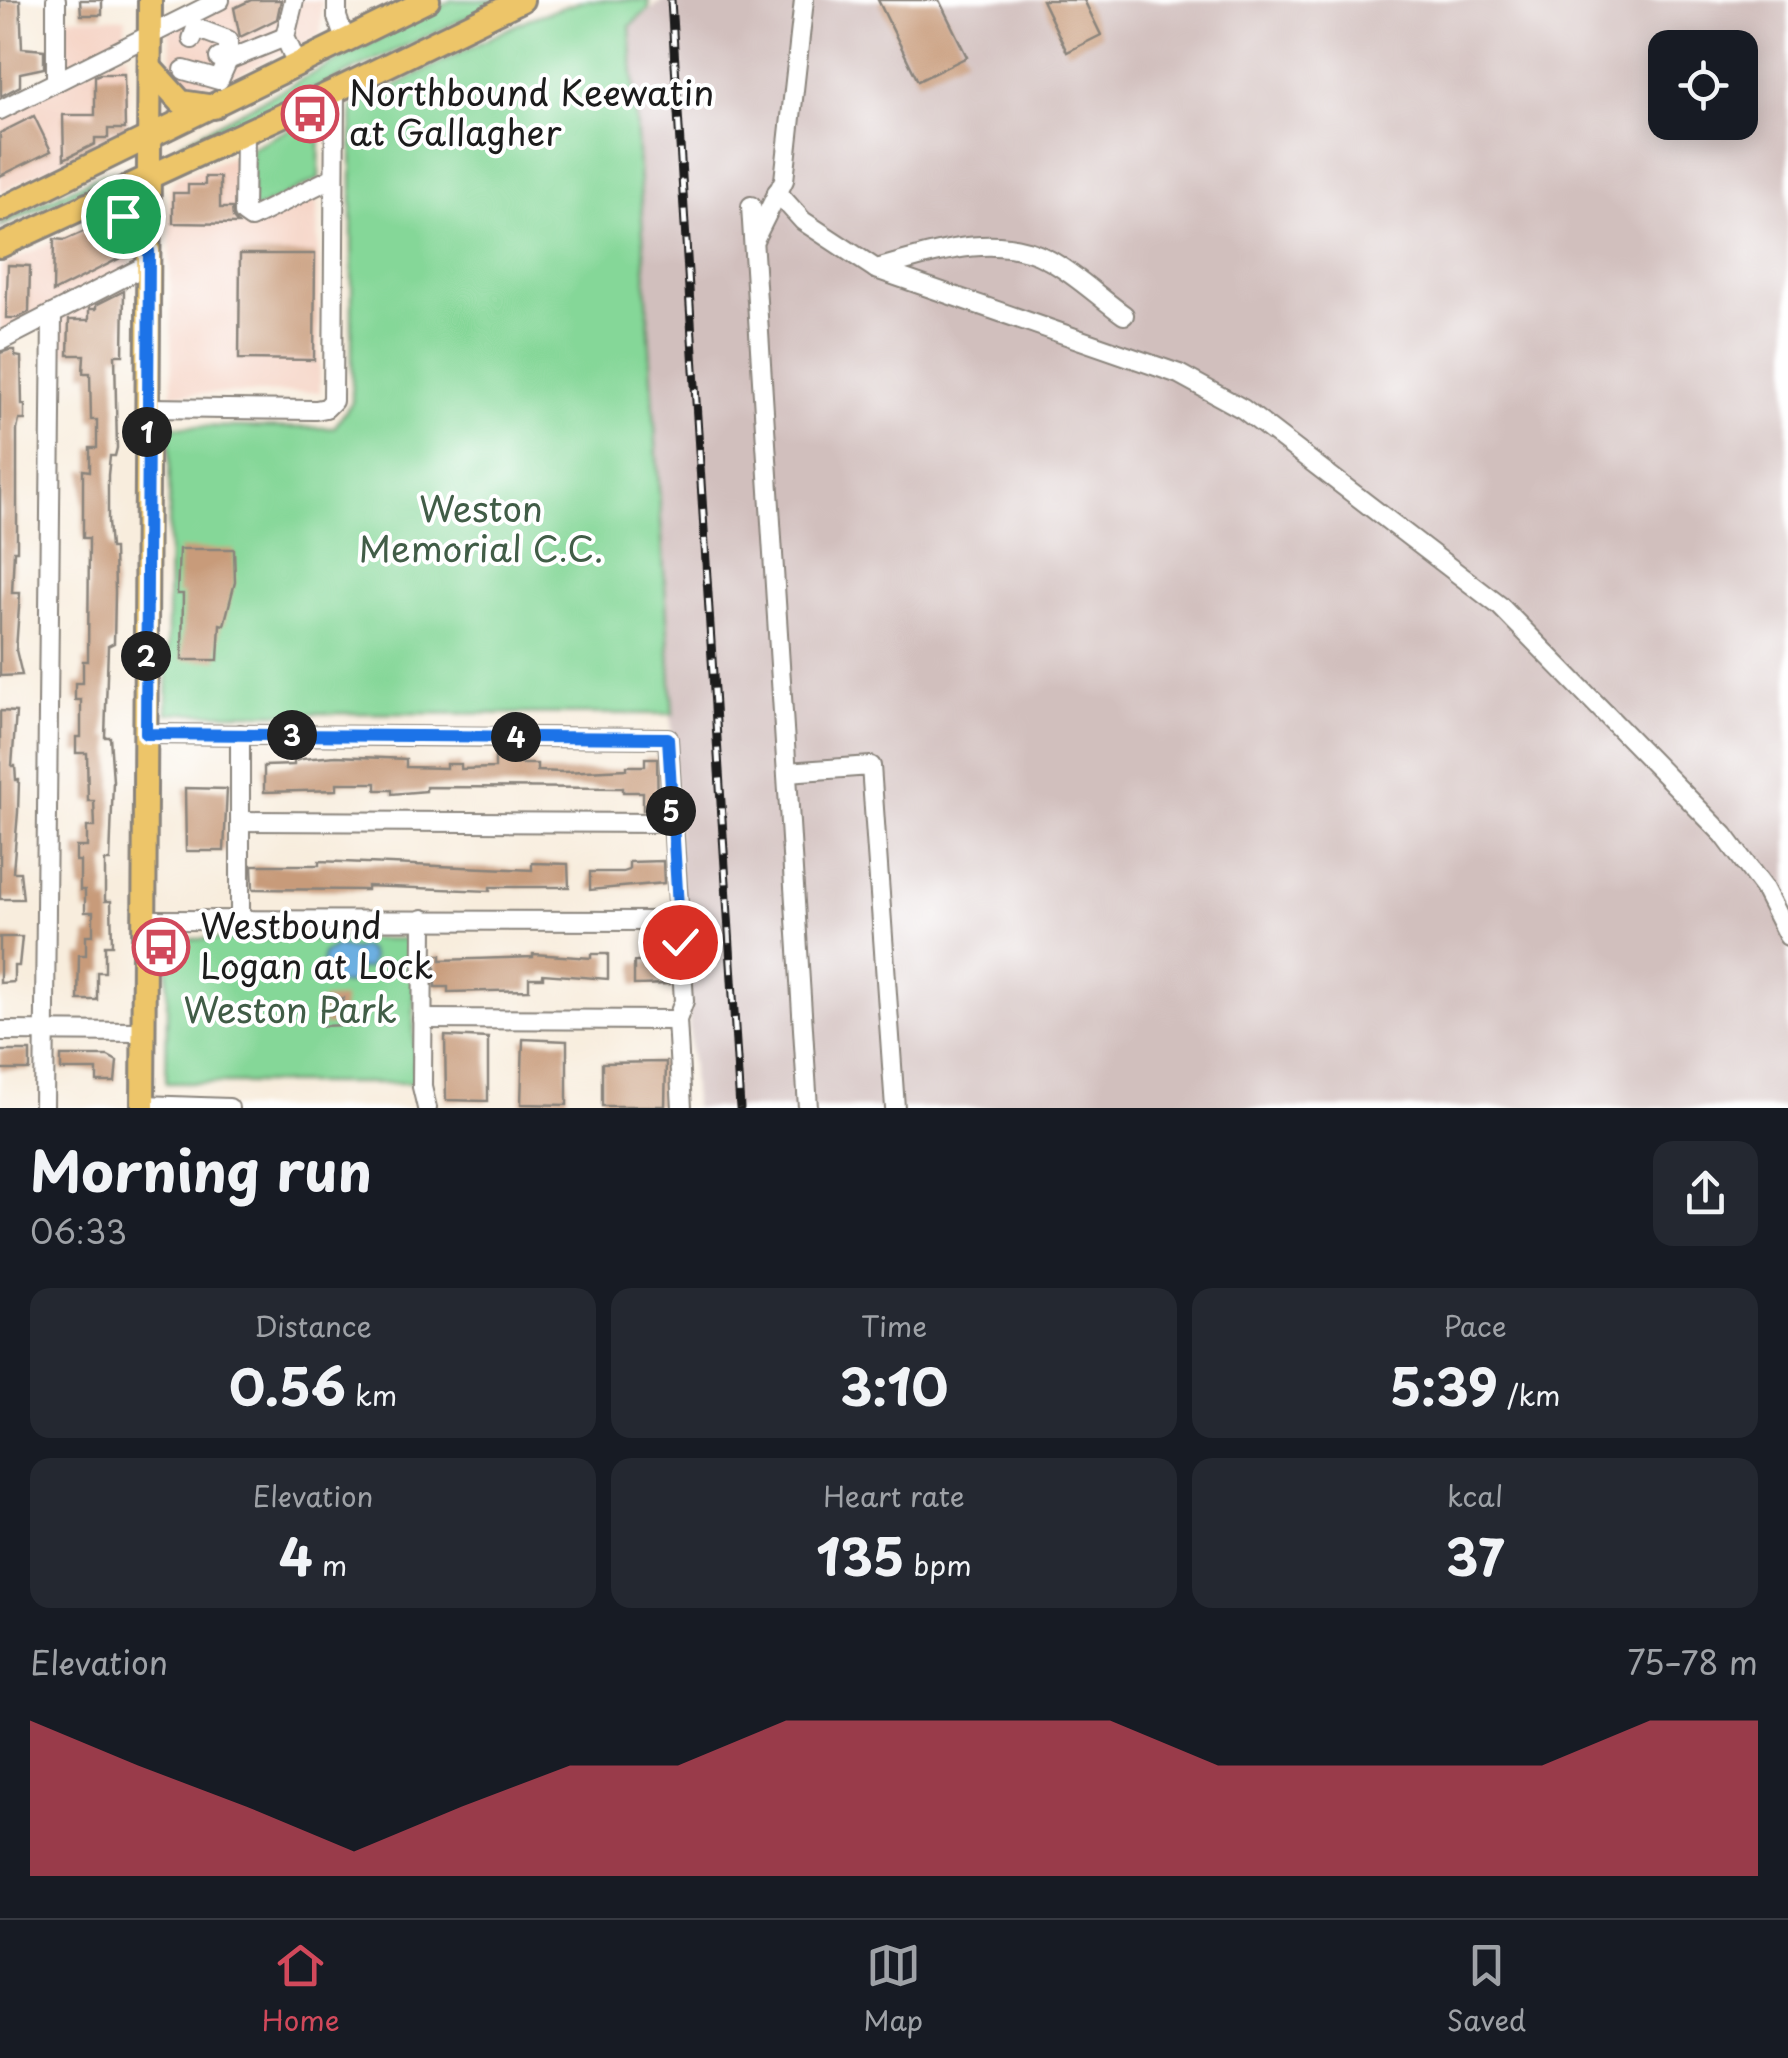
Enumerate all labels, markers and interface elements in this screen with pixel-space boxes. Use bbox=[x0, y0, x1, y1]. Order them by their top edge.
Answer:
map controls bbox=[1648, 30, 1758, 140]
button: locate bbox=[1648, 30, 1758, 140]
place label: Northbound Keewatin at Gallagher bbox=[349, 65, 714, 158]
bus stop icon: Northbound Keewatin at Gallagher bbox=[280, 84, 340, 144]
pin bbox=[81, 174, 166, 259]
icon: arrive bbox=[96, 189, 151, 244]
pin: 1 bbox=[122, 407, 172, 457]
text: 1 bbox=[140, 410, 154, 453]
park label: Weston Memorial C.C. bbox=[358, 481, 604, 574]
pin: 2 bbox=[121, 631, 171, 681]
text: 2 bbox=[136, 634, 156, 677]
pin: 3 bbox=[267, 710, 317, 760]
pin: 4 bbox=[491, 712, 541, 762]
text: 3 bbox=[283, 713, 301, 756]
text: 4 bbox=[506, 715, 526, 758]
pin: 5 bbox=[646, 786, 696, 836]
text: 5 bbox=[662, 789, 680, 832]
place label: Westbound Logan at Lock bbox=[200, 898, 433, 991]
pin bbox=[638, 900, 723, 985]
icon: check bbox=[653, 915, 708, 970]
bus stop icon: Westbound Logan at Lock bbox=[131, 917, 191, 977]
park label: Weston Park bbox=[183, 982, 397, 1035]
text: Morning run bbox=[30, 1128, 372, 1211]
button: share bbox=[1653, 1141, 1758, 1246]
text: 06:33 bbox=[30, 1207, 127, 1255]
text: Distance bbox=[254, 1304, 372, 1347]
text: Time bbox=[861, 1304, 927, 1347]
text: Pace bbox=[1443, 1304, 1507, 1347]
text: 0.56 bbox=[229, 1347, 346, 1423]
text: 3:10 bbox=[840, 1347, 948, 1423]
text: 5:39 bbox=[1389, 1347, 1498, 1423]
text: km bbox=[346, 1373, 397, 1416]
text: /km bbox=[1498, 1373, 1561, 1416]
text: Elevation bbox=[253, 1474, 373, 1517]
text: Heart rate bbox=[823, 1474, 965, 1517]
text: kcal bbox=[1447, 1474, 1503, 1517]
text: 4 bbox=[279, 1517, 313, 1593]
text: 135 bbox=[816, 1517, 905, 1593]
text: 37 bbox=[1446, 1517, 1504, 1593]
text: m bbox=[313, 1543, 347, 1586]
text: bpm bbox=[905, 1543, 972, 1586]
text: Elevation bbox=[30, 1638, 168, 1686]
text: 75–78 m bbox=[1627, 1638, 1758, 1686]
tab: Home bbox=[262, 1938, 340, 2041]
tab: Map bbox=[863, 1938, 923, 2041]
tab: Saved bbox=[1447, 1938, 1526, 2041]

